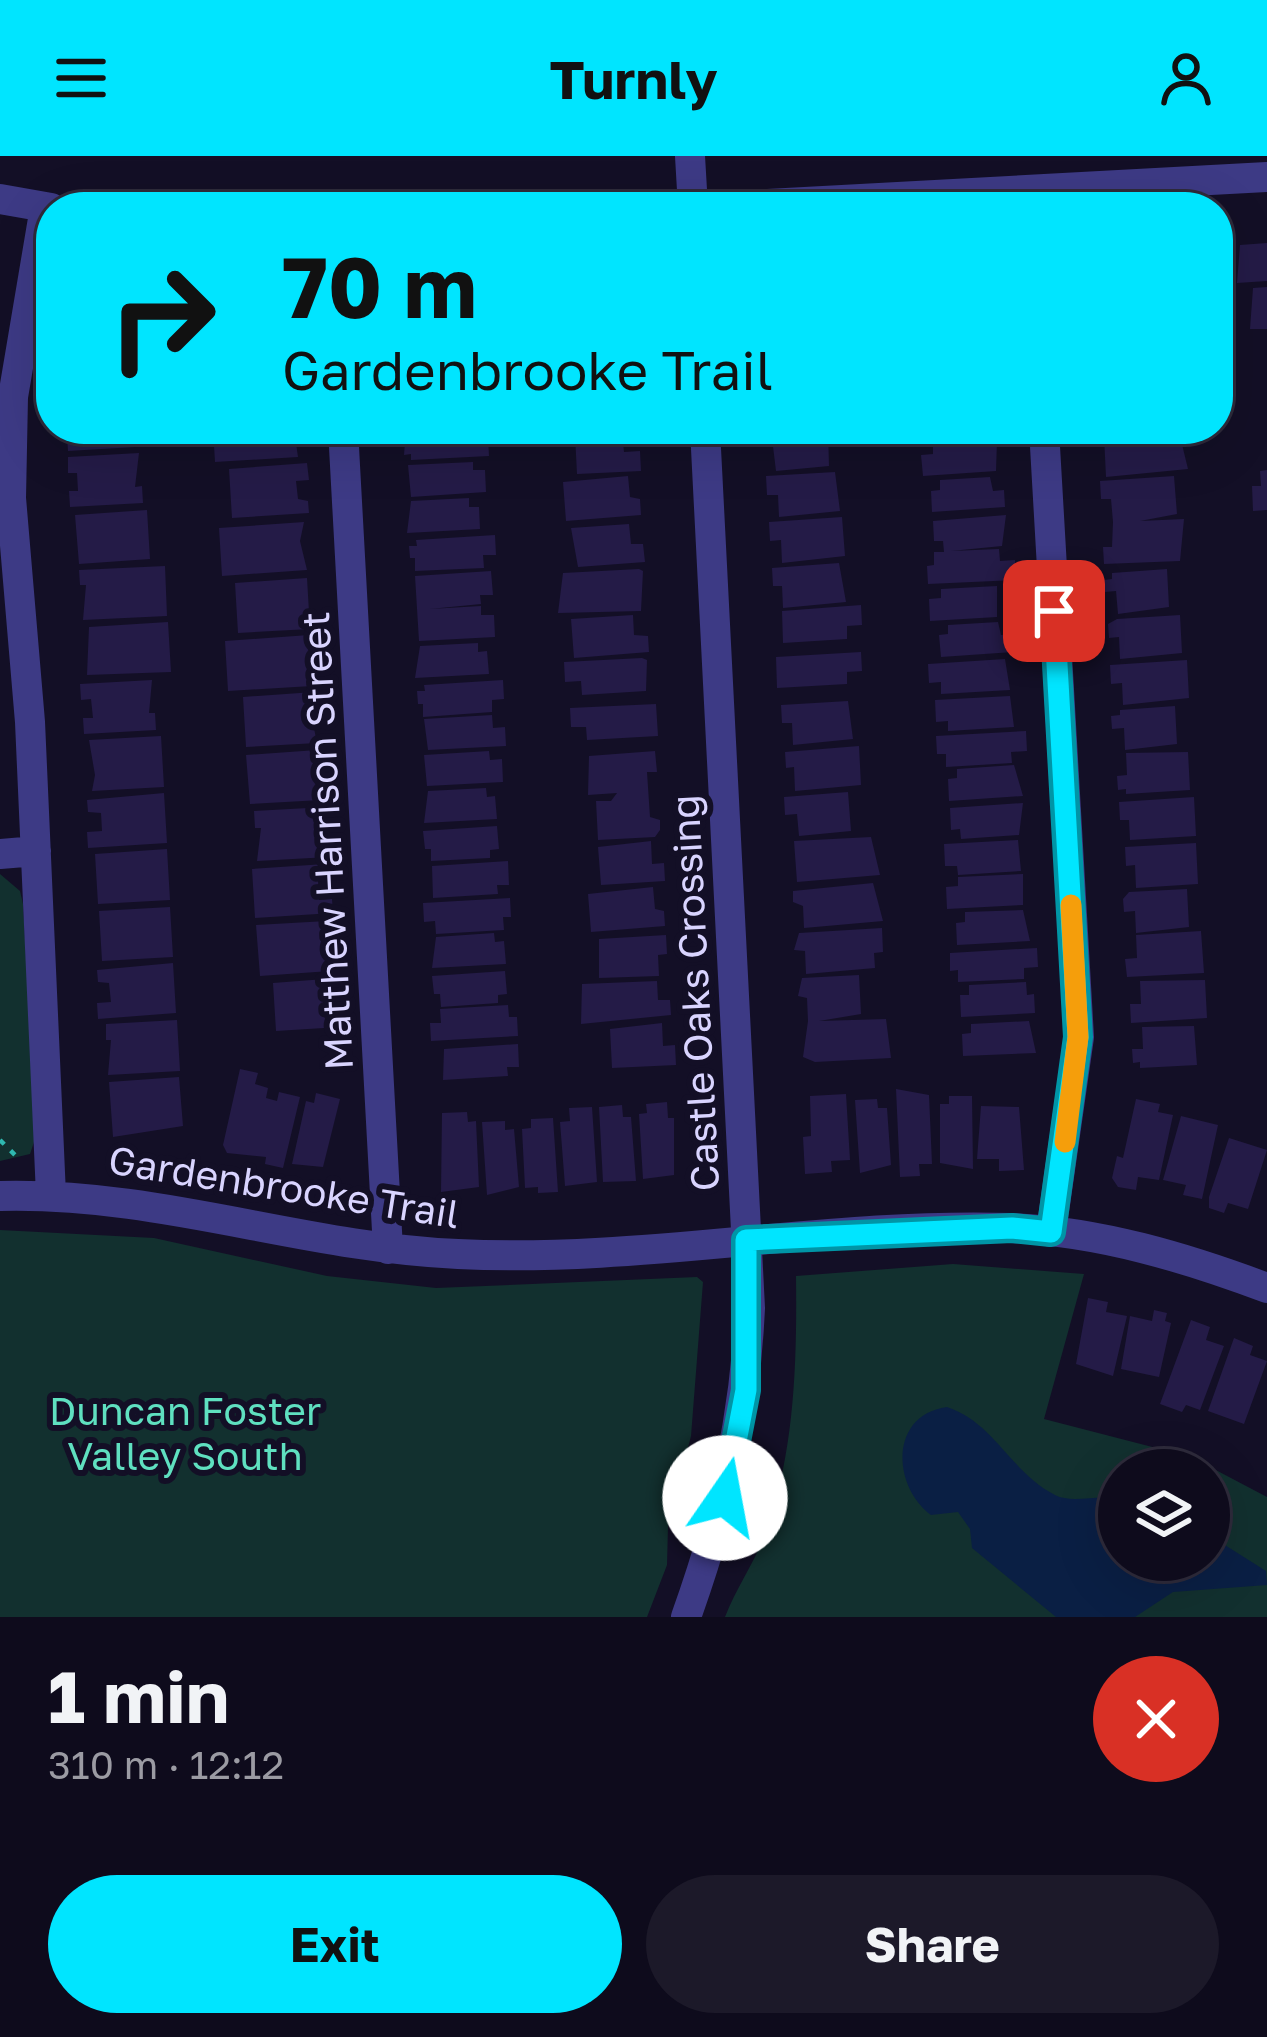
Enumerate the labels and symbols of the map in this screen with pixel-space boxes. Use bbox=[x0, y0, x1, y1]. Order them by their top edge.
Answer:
pin bbox=[1003, 560, 1105, 662]
street label: Matthew Harrison Street bbox=[291, 610, 362, 1072]
street label: Castle Oaks Crossing bbox=[661, 793, 728, 1193]
street label: Gardenbrooke Trail bbox=[105, 1136, 463, 1237]
park label: Duncan Foster Valley South bbox=[49, 1387, 321, 1479]
position arrow bbox=[662, 1435, 788, 1561]

